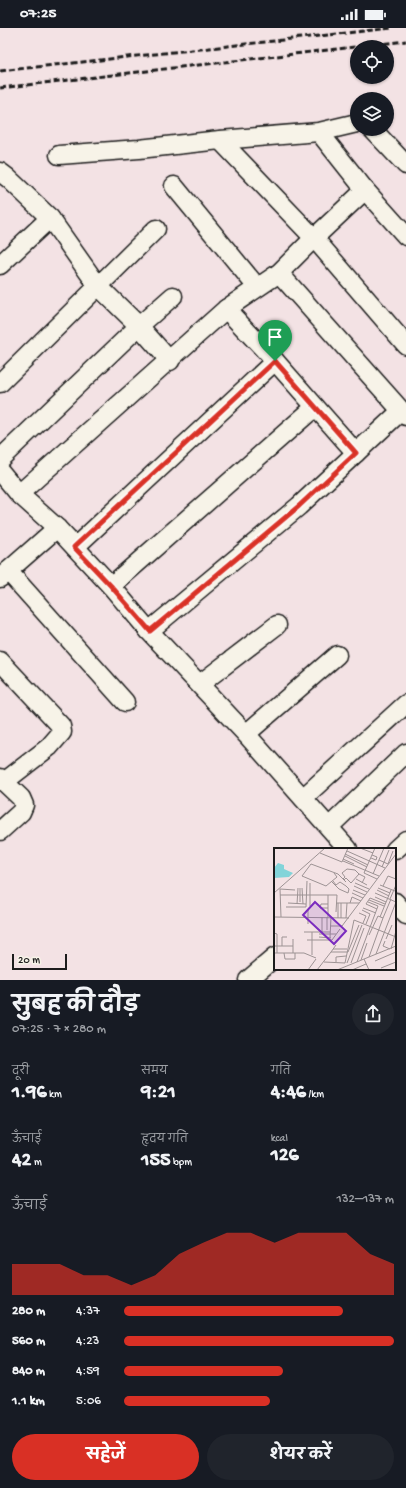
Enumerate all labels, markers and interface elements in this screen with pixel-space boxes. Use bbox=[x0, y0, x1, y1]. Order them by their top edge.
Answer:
text: 07:25 bbox=[20, 5, 56, 23]
map controls bbox=[350, 40, 394, 136]
button: locate bbox=[350, 40, 394, 84]
button: layers bbox=[350, 92, 394, 136]
pin bbox=[258, 320, 292, 361]
icon: arrive bbox=[264, 326, 286, 348]
inset map bbox=[274, 848, 396, 970]
scale bar bbox=[12, 952, 67, 971]
text: 20 m bbox=[18, 955, 40, 967]
button: share bbox=[352, 993, 394, 1035]
text: सुबह की दौड़ bbox=[12, 994, 139, 1020]
text: 07:25 · 7 × 280 m bbox=[12, 1022, 106, 1037]
text: दूरी bbox=[12, 1066, 29, 1078]
text: समय bbox=[141, 1066, 168, 1078]
text: गति bbox=[271, 1066, 291, 1078]
text: 1.96 bbox=[12, 1082, 47, 1105]
text: 9:21 bbox=[141, 1082, 176, 1105]
text: 4:46 bbox=[271, 1082, 306, 1105]
text: km bbox=[47, 1089, 62, 1101]
text: /km bbox=[306, 1089, 324, 1101]
text: kcal bbox=[271, 1133, 288, 1145]
text: ऊँचाई bbox=[12, 1134, 42, 1146]
text: हृदय गति bbox=[141, 1134, 188, 1146]
text: 126 bbox=[271, 1145, 299, 1168]
text: 42 bbox=[12, 1150, 31, 1173]
text: 155 bbox=[141, 1150, 170, 1173]
text: m bbox=[31, 1157, 42, 1169]
text: bpm bbox=[170, 1157, 192, 1169]
text: 132–137 m bbox=[337, 1192, 394, 1207]
text: ऊँचाई bbox=[12, 1199, 47, 1214]
text: 280 m bbox=[12, 1304, 45, 1319]
text: 4:37 bbox=[76, 1304, 100, 1319]
text: 560 m bbox=[12, 1334, 45, 1349]
text: 4:23 bbox=[76, 1334, 99, 1349]
text: 840 m bbox=[12, 1364, 45, 1379]
text: 4:59 bbox=[76, 1364, 100, 1379]
text: 1.1 km bbox=[12, 1394, 45, 1409]
text: 5:06 bbox=[76, 1394, 101, 1409]
button: सहेजें bbox=[12, 1434, 199, 1480]
button: शेयर करें bbox=[207, 1434, 394, 1480]

